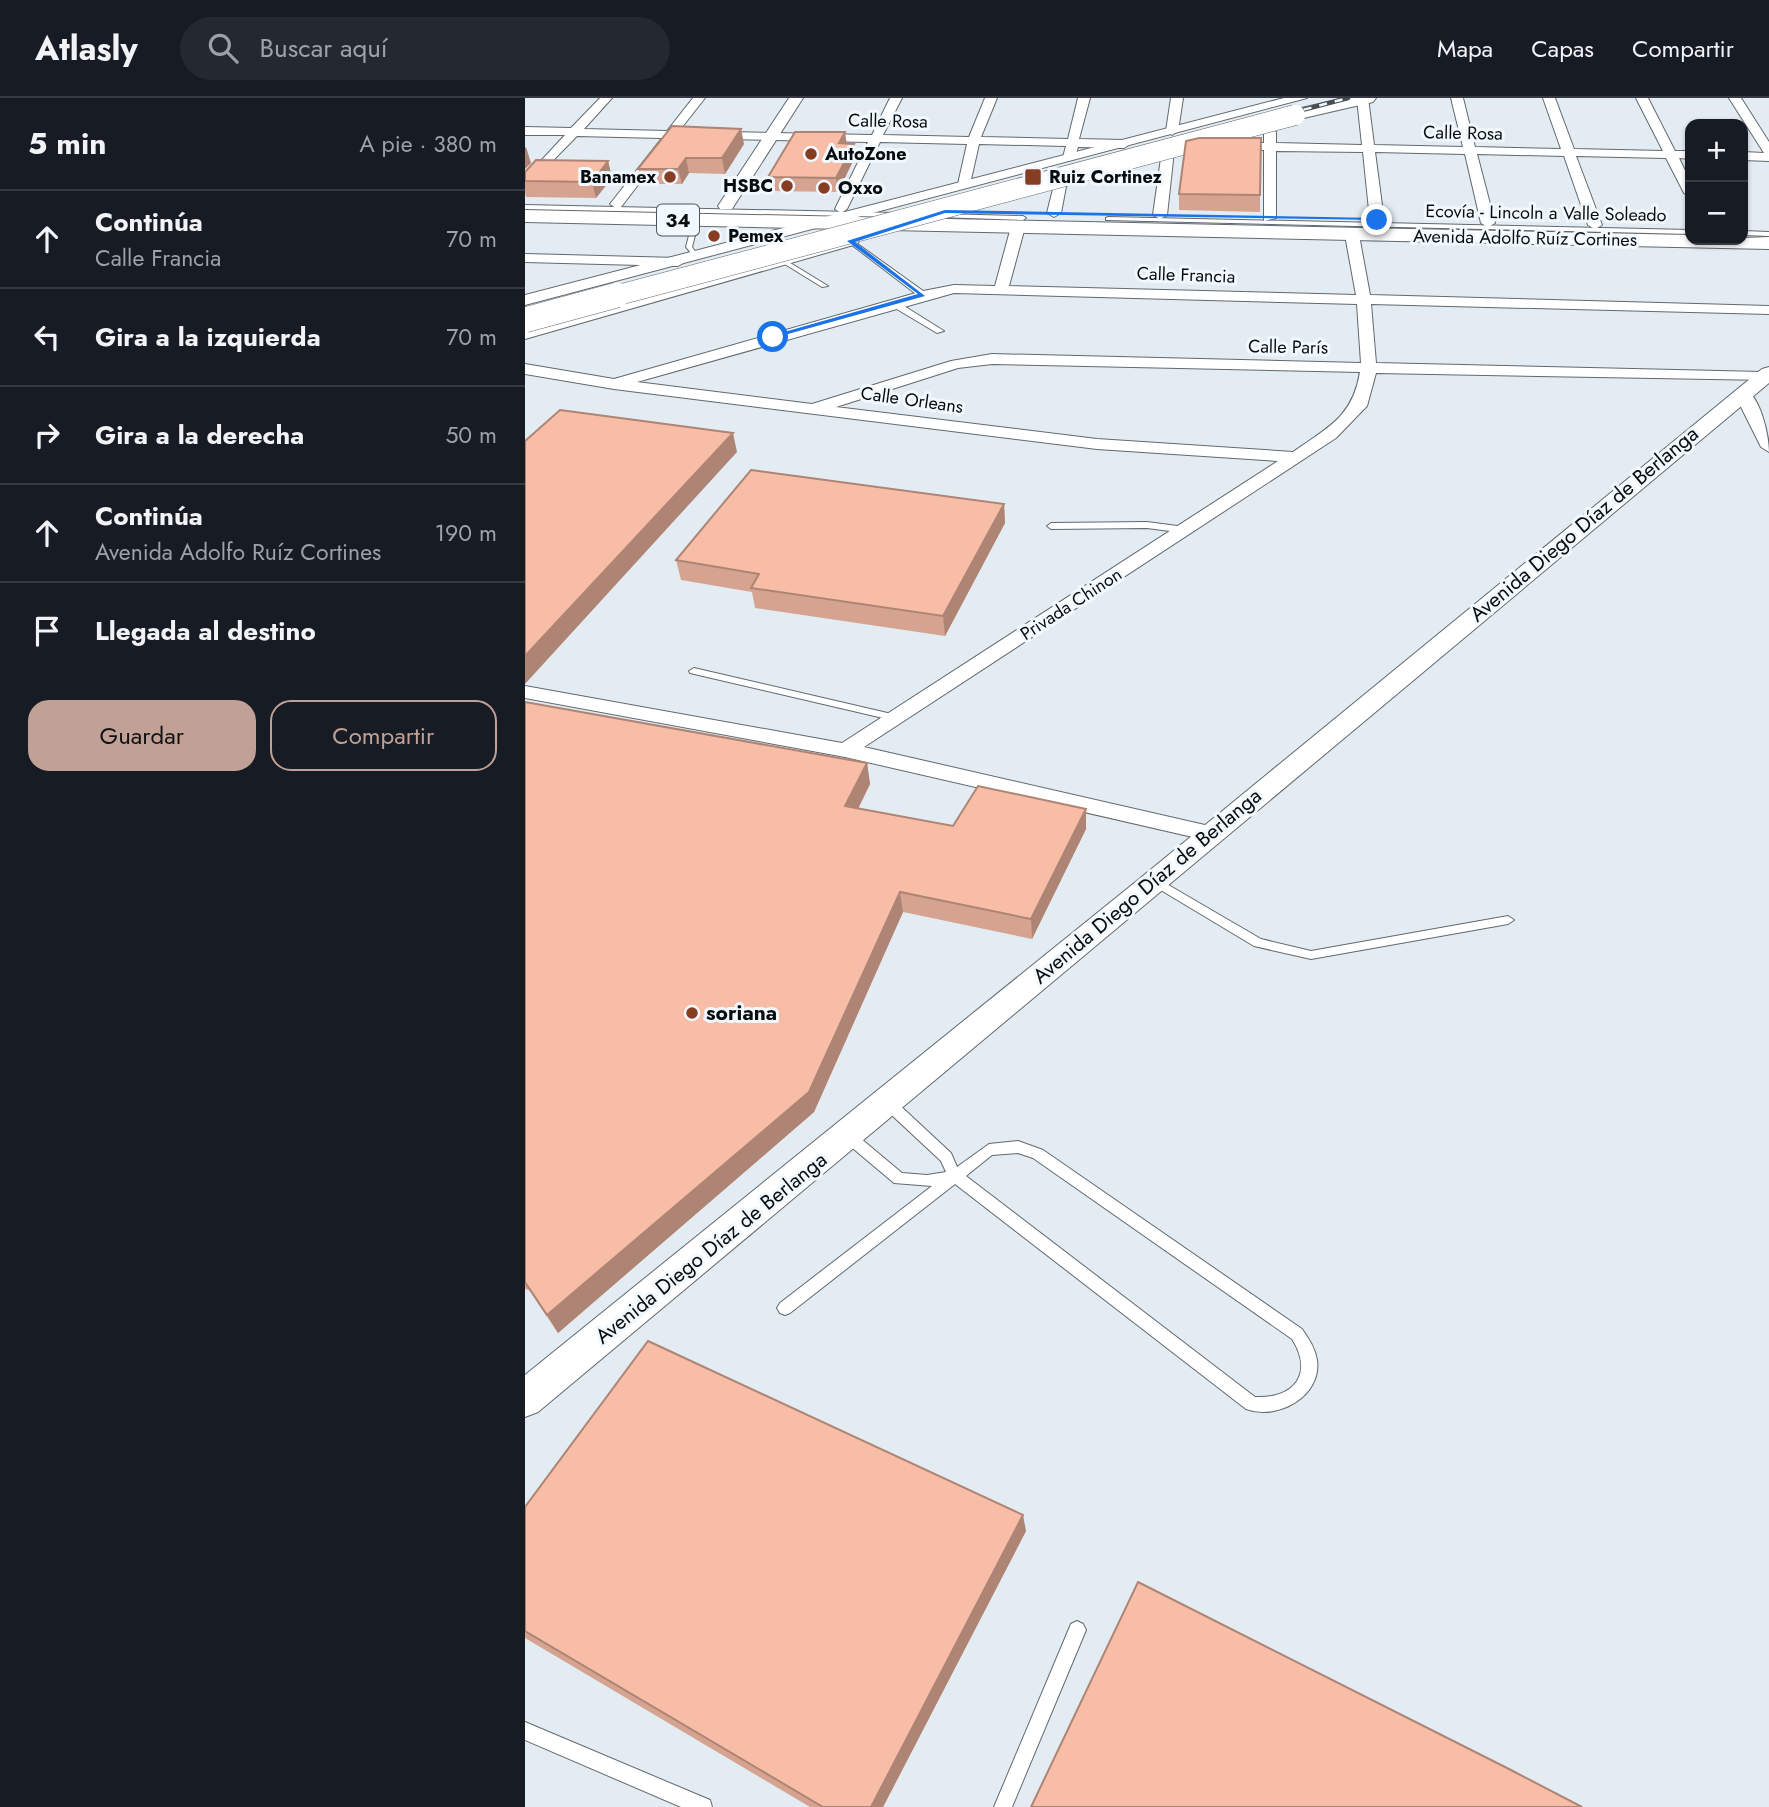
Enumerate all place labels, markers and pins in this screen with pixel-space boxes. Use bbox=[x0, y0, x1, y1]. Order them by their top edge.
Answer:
place label: AutoZone bbox=[824, 141, 906, 167]
marker: AutoZone bbox=[803, 146, 819, 162]
place label: Banamex bbox=[580, 164, 656, 190]
place label: Ruiz Cortinez bbox=[1049, 164, 1162, 190]
marker: Ruiz Cortinez bbox=[1023, 167, 1043, 187]
marker: Banamex bbox=[662, 169, 678, 185]
place label: HSBC bbox=[723, 173, 773, 199]
place label: Oxxo bbox=[838, 175, 883, 201]
marker: HSBC bbox=[779, 178, 795, 194]
marker: Oxxo bbox=[816, 180, 832, 196]
place label: Pemex bbox=[728, 223, 784, 249]
marker: Pemex bbox=[706, 228, 722, 244]
place label: soriana bbox=[706, 998, 777, 1028]
marker: soriana bbox=[684, 1005, 700, 1021]

